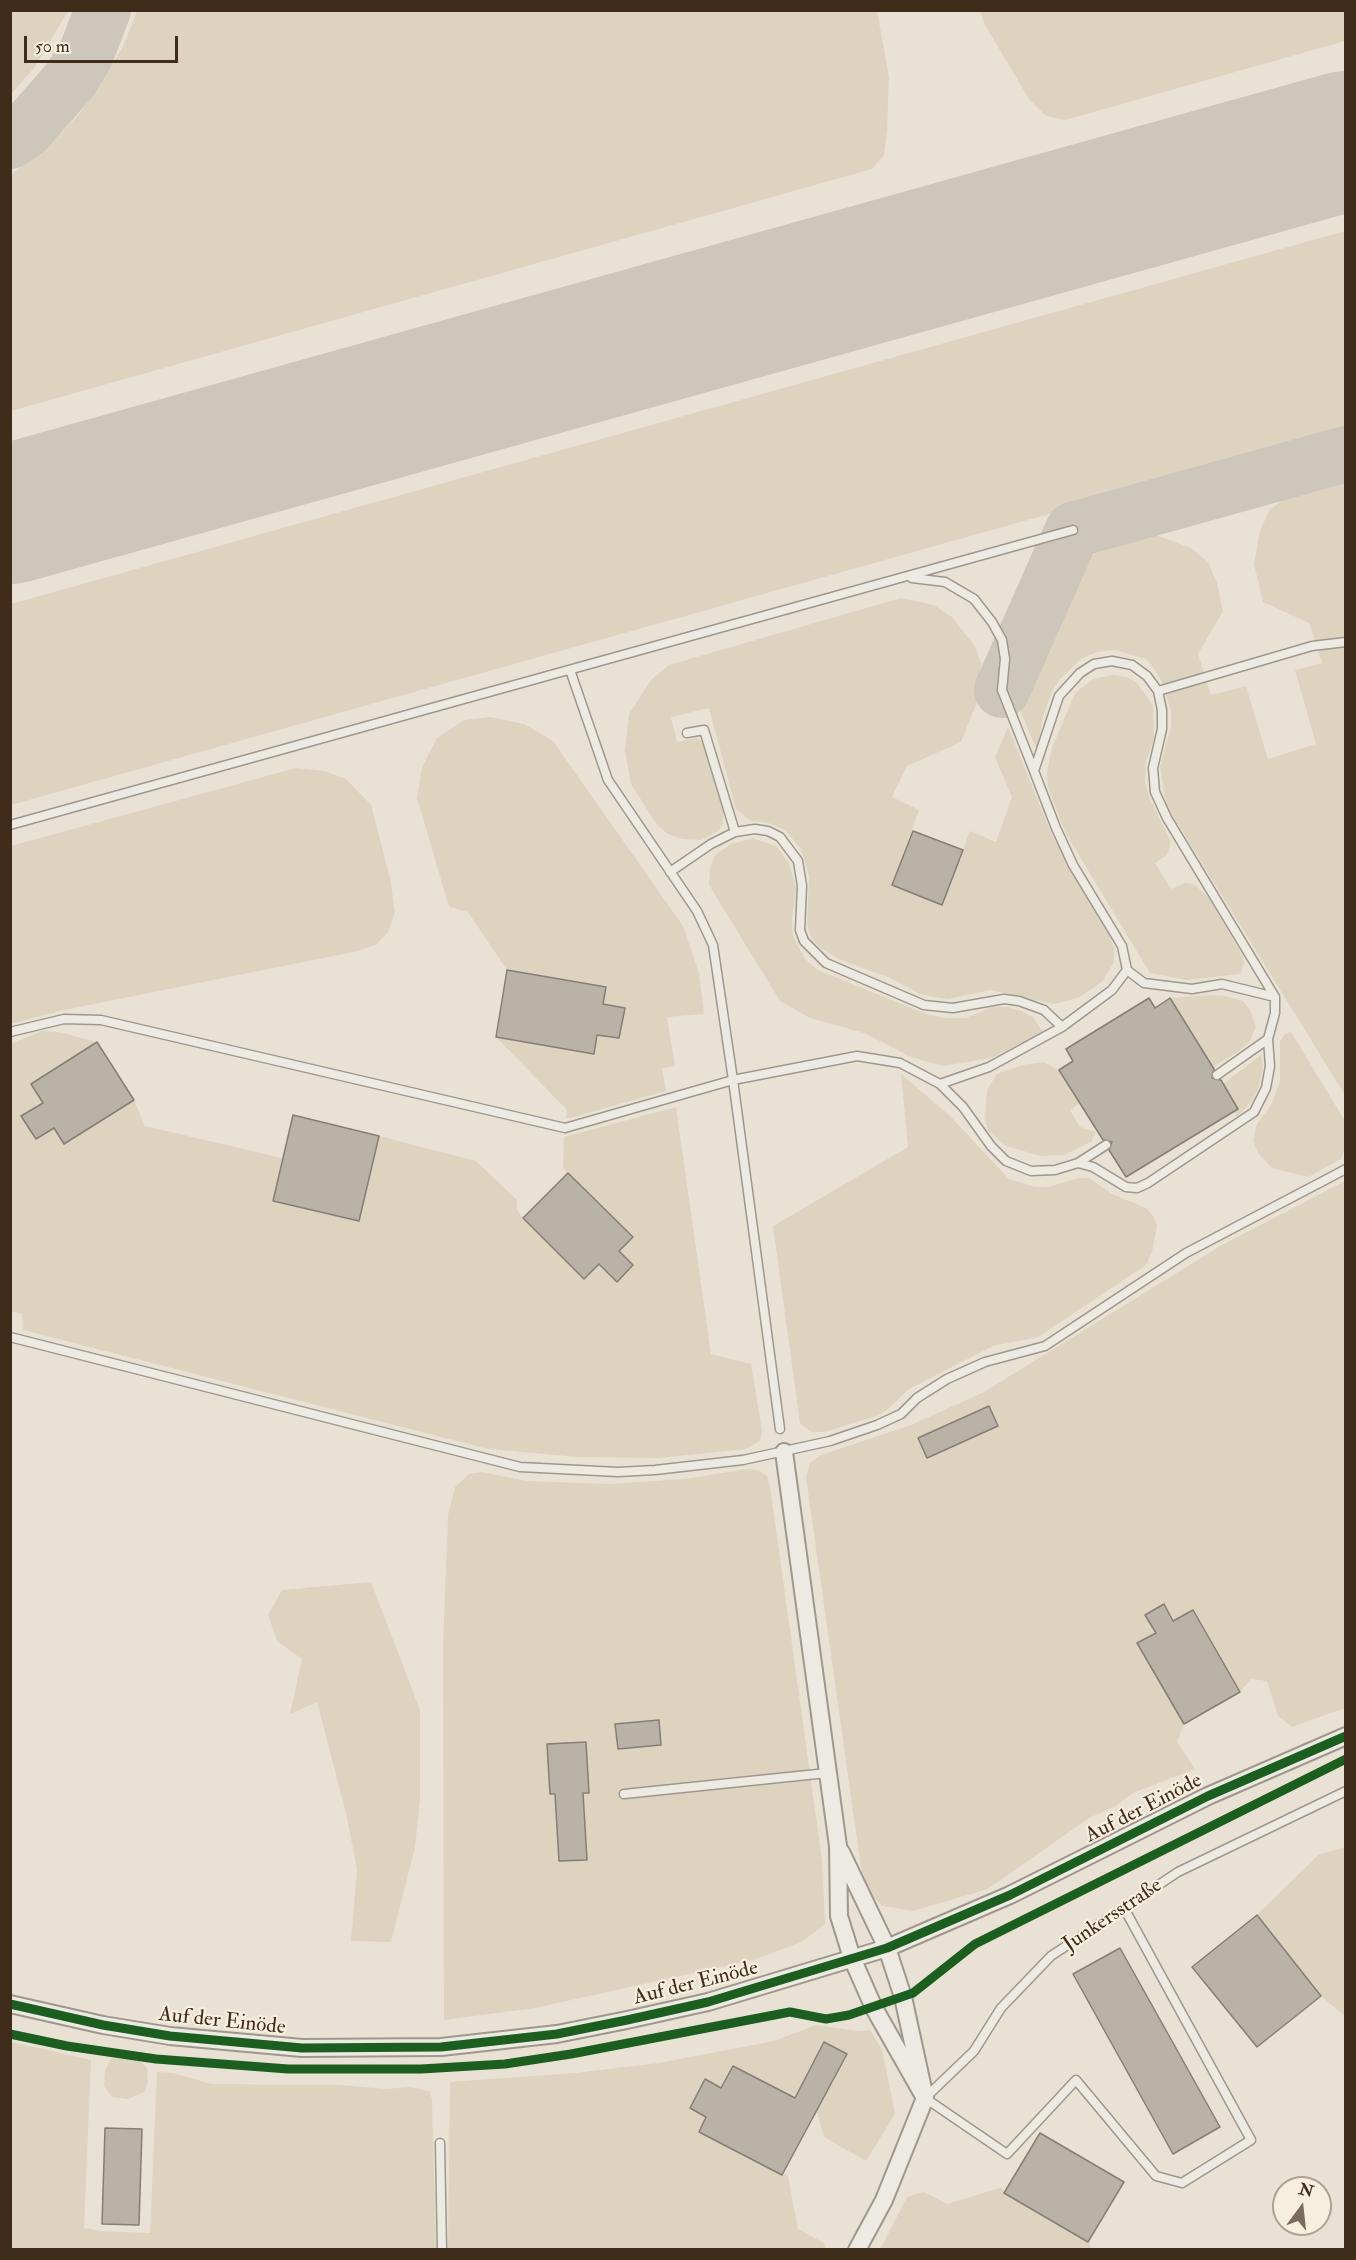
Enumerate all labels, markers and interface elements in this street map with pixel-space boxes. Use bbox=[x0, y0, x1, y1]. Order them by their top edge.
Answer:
scale bar bbox=[27, 24, 182, 62]
text: 50 m bbox=[35, 35, 70, 58]
street label: Auf der Einöde bbox=[1082, 1769, 1206, 1849]
street label: Junkersstraße bbox=[1059, 1874, 1167, 1958]
street label: Auf der Einöde bbox=[631, 1956, 761, 2012]
street label: Auf der Einöde bbox=[157, 2003, 287, 2041]
north arrow bbox=[1272, 2176, 1332, 2236]
text: N bbox=[1297, 2179, 1316, 2202]

